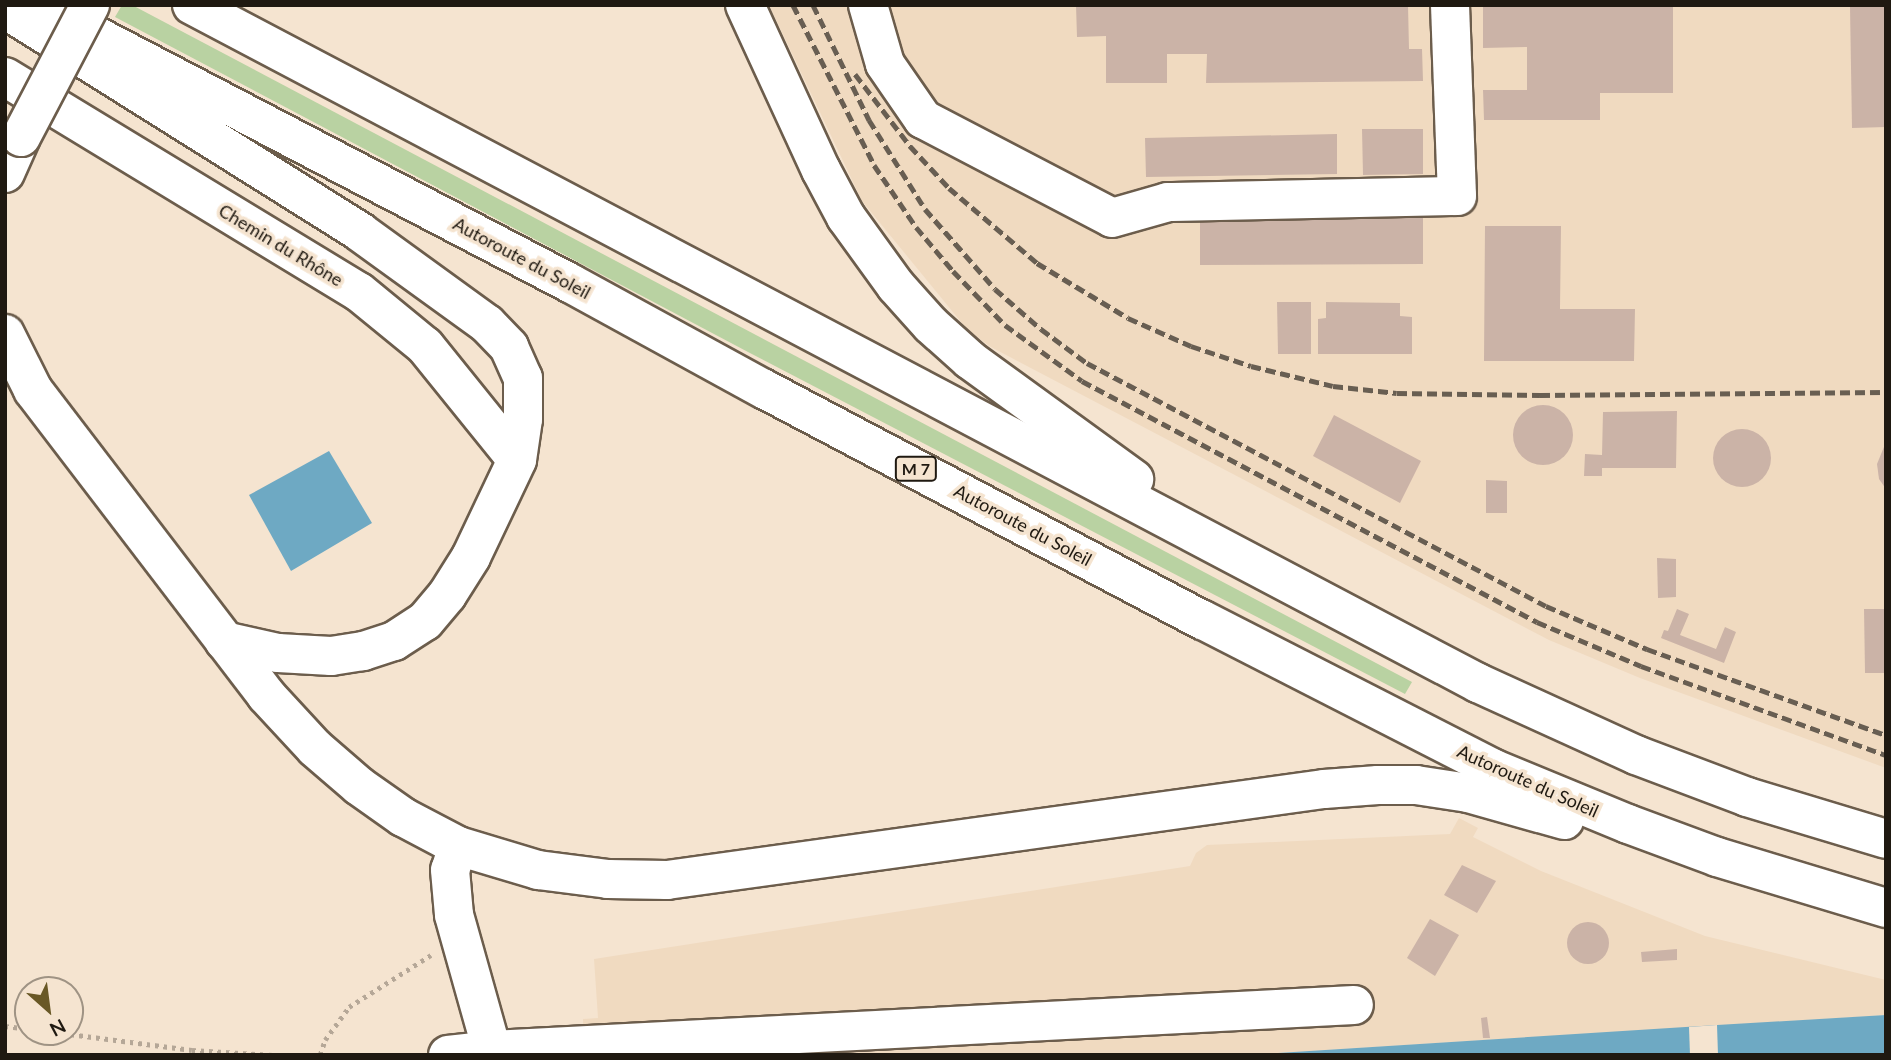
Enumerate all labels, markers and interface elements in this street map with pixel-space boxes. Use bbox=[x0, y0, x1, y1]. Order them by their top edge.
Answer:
street label: Chemin du Rhône bbox=[215, 199, 347, 291]
street label: Autoroute du Soleil bbox=[450, 213, 594, 303]
road number: M 7 bbox=[893, 456, 939, 482]
street label: Autoroute du Soleil bbox=[951, 480, 1095, 570]
street label: Autoroute du Soleil bbox=[1454, 740, 1602, 822]
north arrow bbox=[14, 976, 84, 1046]
text: N bbox=[46, 1015, 70, 1042]

